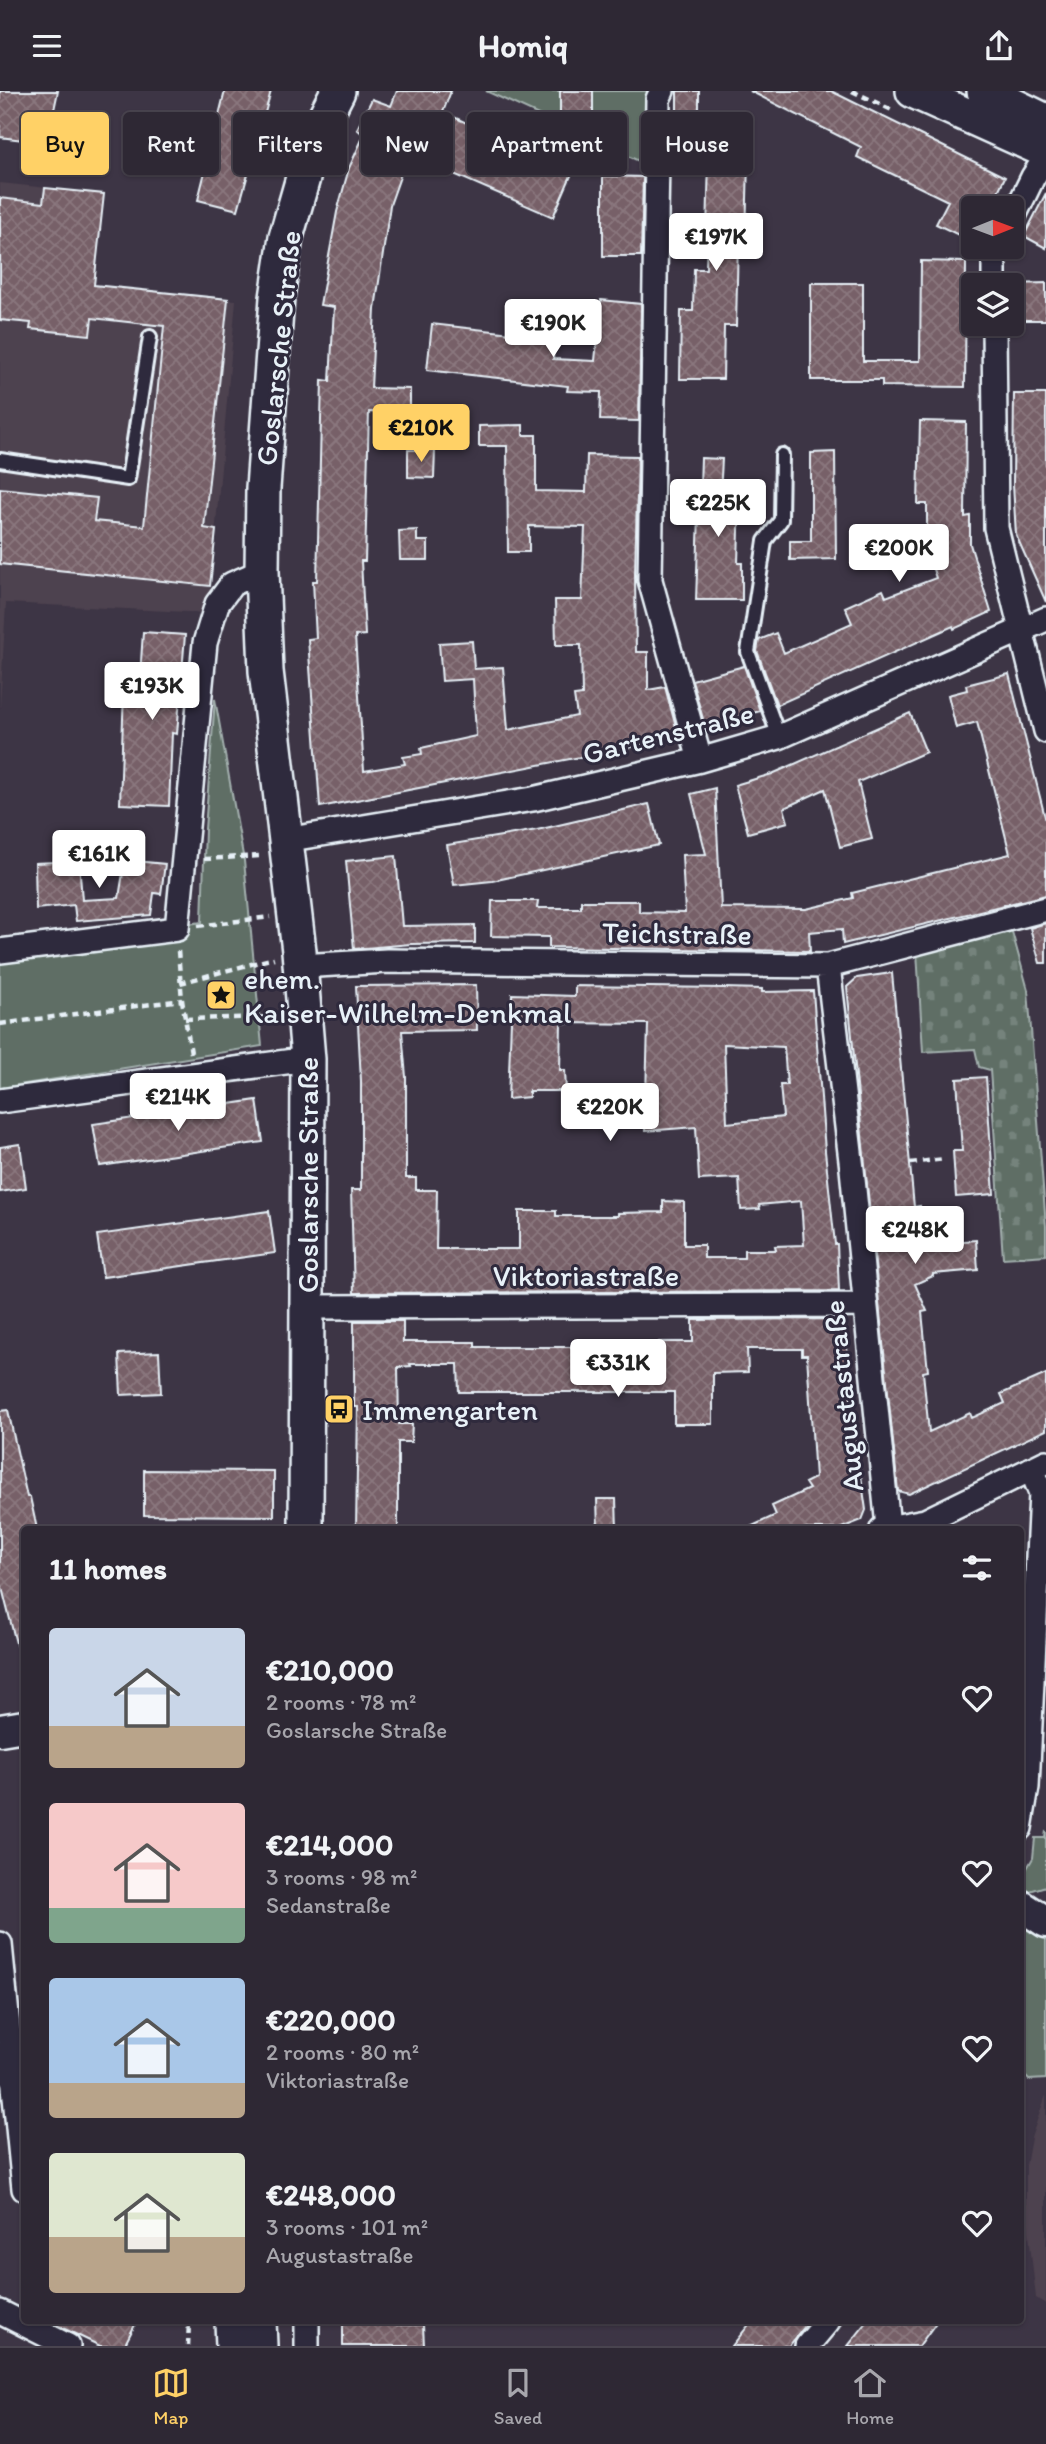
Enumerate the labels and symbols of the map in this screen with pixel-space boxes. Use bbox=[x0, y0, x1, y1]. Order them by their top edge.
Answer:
north arrow bbox=[961, 196, 1024, 259]
pin: €197K bbox=[667, 213, 765, 273]
street label: Goslarsche Straße bbox=[247, 228, 309, 468]
pin: €190K bbox=[504, 299, 602, 359]
pin: €210K bbox=[372, 405, 470, 464]
pin: €225K bbox=[669, 479, 767, 539]
pin: €200K bbox=[850, 525, 948, 584]
pin: €193K bbox=[103, 663, 201, 722]
street label: Gartenstraße bbox=[578, 694, 758, 772]
pin: €161K bbox=[50, 831, 148, 890]
street label: Teichstraße bbox=[602, 913, 752, 953]
place label: ehem. Kaiser-Wilhelm-Denkmal bbox=[244, 960, 572, 1031]
place icon: ehem. Kaiser-Wilhelm-Denkmal bbox=[204, 978, 238, 1012]
street label: Goslarsche Straße bbox=[289, 1057, 326, 1293]
pin: €214K bbox=[129, 1073, 227, 1133]
pin: €220K bbox=[561, 1083, 659, 1143]
pin: €248K bbox=[866, 1207, 964, 1266]
street label: Viktoriastraße bbox=[493, 1257, 679, 1294]
street label: Augustastraße bbox=[815, 1298, 871, 1494]
pin: €331K bbox=[569, 1339, 667, 1399]
place label: Immengarten bbox=[362, 1391, 538, 1428]
bus stop icon: Immengarten bbox=[322, 1392, 356, 1426]

